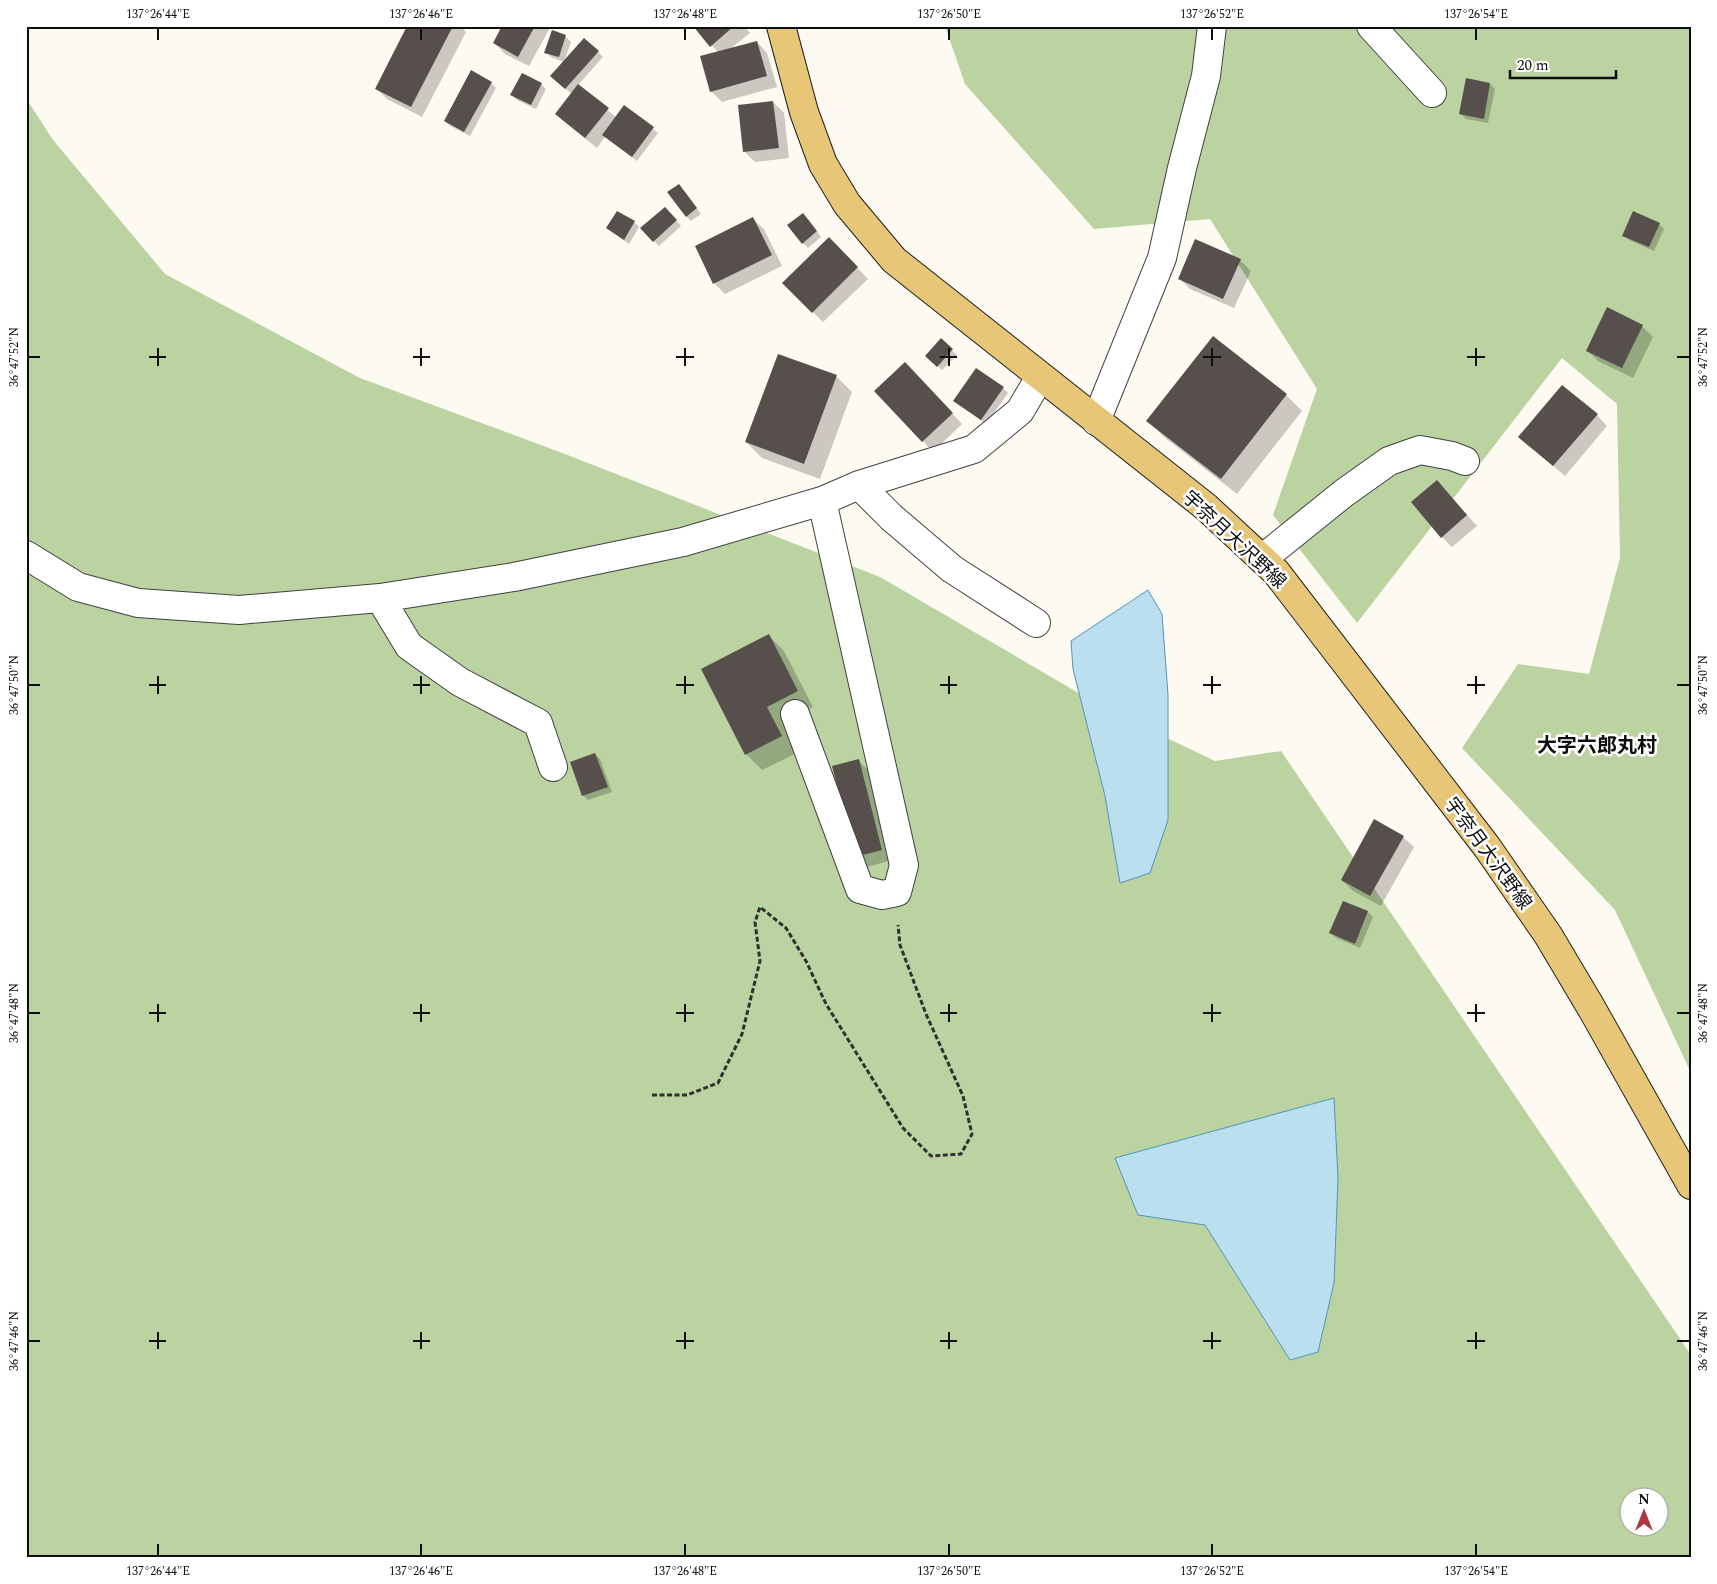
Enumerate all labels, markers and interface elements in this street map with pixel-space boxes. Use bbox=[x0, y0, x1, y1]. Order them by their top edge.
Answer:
text: 137°26'44"E bbox=[126, 5, 190, 24]
text: 137°26'46"E bbox=[389, 5, 453, 24]
text: 137°26'48"E bbox=[653, 5, 717, 24]
text: 137°26'50"E bbox=[917, 5, 981, 24]
text: 137°26'52"E bbox=[1180, 5, 1244, 24]
text: 137°26'54"E bbox=[1444, 5, 1508, 24]
scale bar bbox=[1510, 48, 1616, 80]
text: 20 m bbox=[1517, 54, 1549, 77]
text: 36°47'52"N bbox=[5, 327, 24, 387]
text: 36°47'52"N bbox=[1694, 327, 1713, 387]
street label: 宇奈月大沢野線 bbox=[1175, 484, 1293, 596]
text: 36°47'50"N bbox=[5, 655, 24, 715]
text: 36°47'50"N bbox=[1694, 655, 1713, 715]
district label: 大字六郎丸村 bbox=[1537, 731, 1657, 761]
street label: 宇奈月大沢野線 bbox=[1437, 792, 1539, 916]
text: 36°47'48"N bbox=[5, 983, 24, 1043]
text: 36°47'48"N bbox=[1694, 983, 1713, 1043]
text: 36°47'46"N bbox=[5, 1311, 24, 1371]
text: 36°47'46"N bbox=[1694, 1311, 1713, 1371]
north arrow bbox=[1620, 1486, 1670, 1536]
text: N bbox=[1638, 1489, 1650, 1510]
text: 137°26'44"E bbox=[126, 1562, 190, 1581]
text: 137°26'46"E bbox=[389, 1562, 453, 1581]
text: 137°26'48"E bbox=[653, 1562, 717, 1581]
text: 137°26'50"E bbox=[917, 1562, 981, 1581]
text: 137°26'52"E bbox=[1180, 1562, 1244, 1581]
text: 137°26'54"E bbox=[1444, 1562, 1508, 1581]

